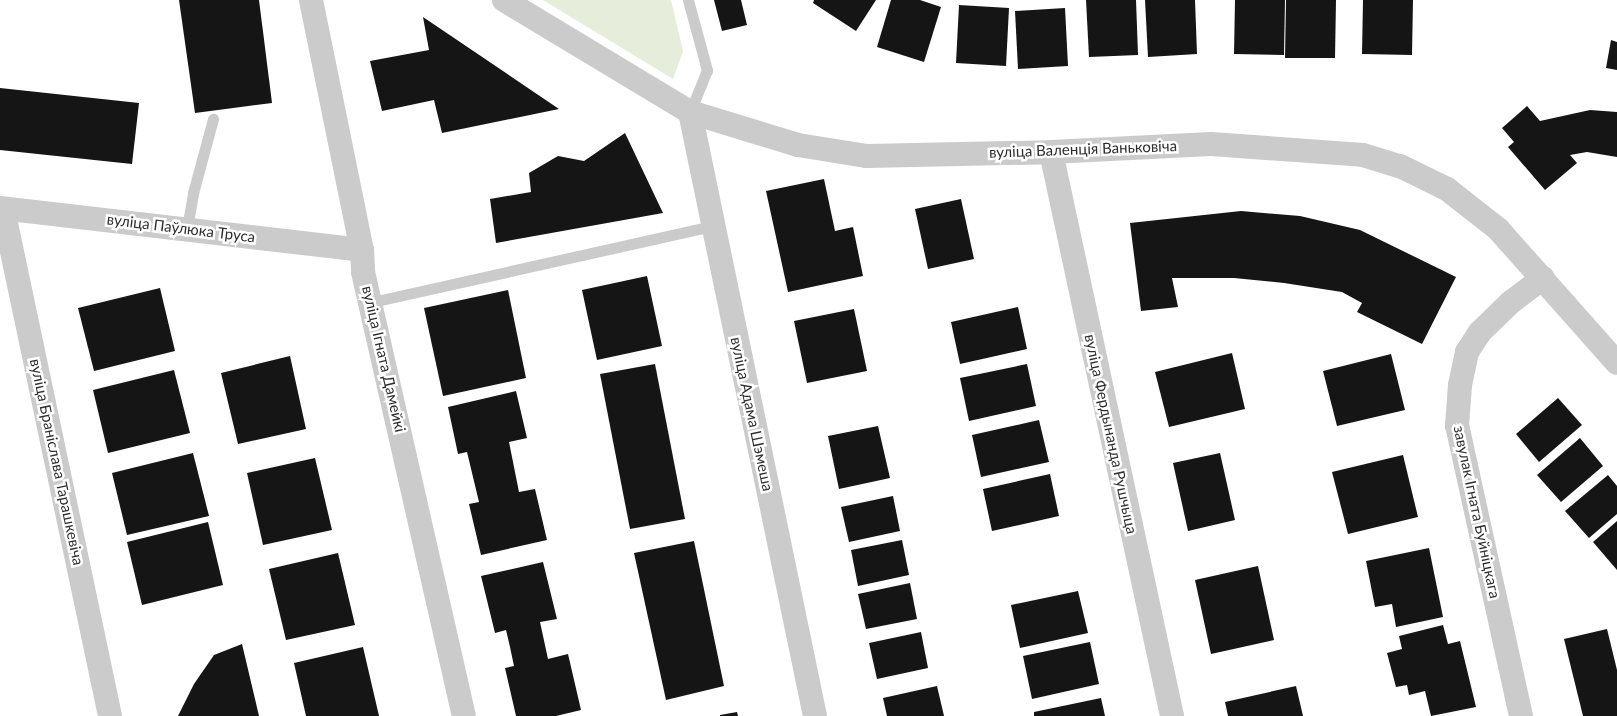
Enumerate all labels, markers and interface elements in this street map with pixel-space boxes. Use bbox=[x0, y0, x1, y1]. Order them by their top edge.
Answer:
street label: вуліца Валенція Ваньковіча bbox=[989, 137, 1177, 161]
street label: вуліца Паўлюка Труса bbox=[106, 210, 256, 246]
street label: вуліца Ігната Дамейкі bbox=[358, 284, 410, 434]
street label: вуліца Фердынанда Рушчыца bbox=[1081, 332, 1141, 536]
street label: вуліца Адама Шэмеша bbox=[727, 335, 777, 493]
street label: вуліца Браніслава Тарашкевіча bbox=[26, 357, 88, 567]
street label: завулак Ігната Буйніцкага bbox=[1450, 424, 1504, 600]

